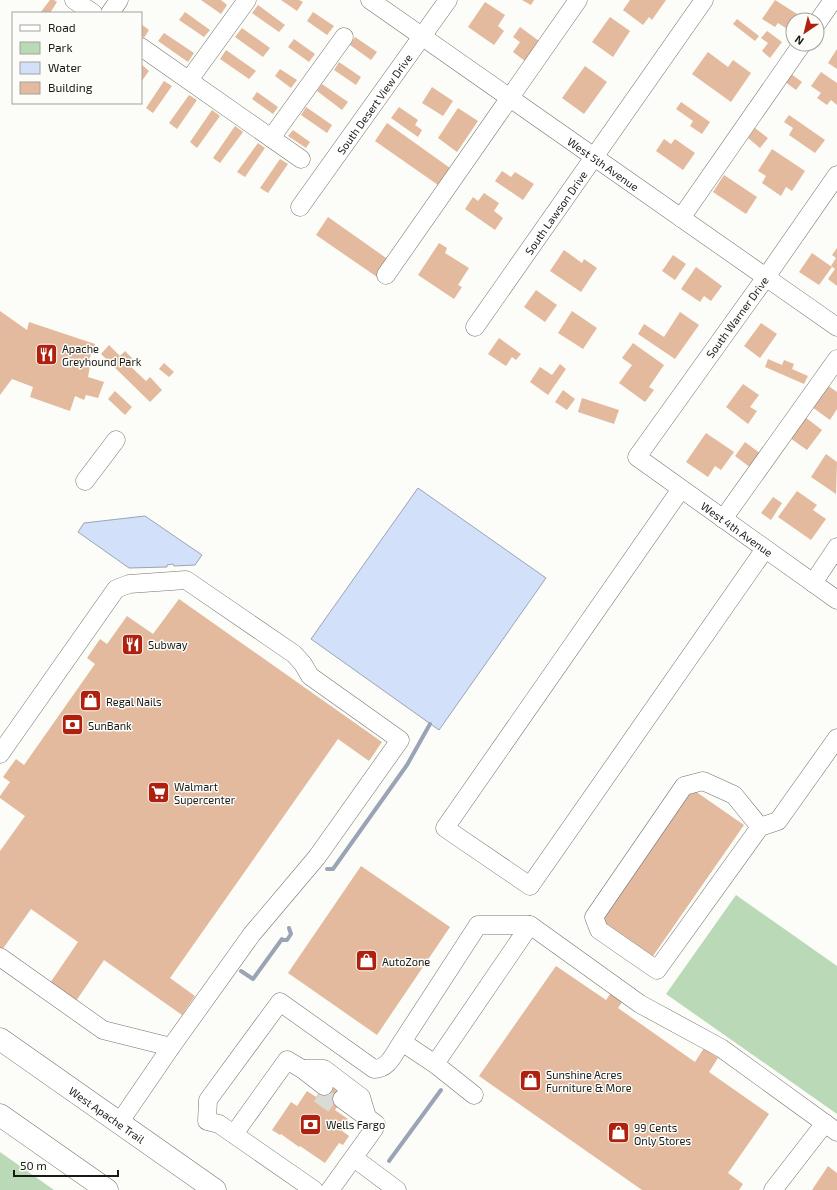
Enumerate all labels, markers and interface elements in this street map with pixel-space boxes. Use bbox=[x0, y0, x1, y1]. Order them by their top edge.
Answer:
legend bbox=[12, 12, 142, 104]
north arrow bbox=[785, 12, 825, 52]
text: Road bbox=[48, 20, 76, 34]
text: N bbox=[792, 33, 806, 48]
text: Park bbox=[48, 40, 73, 54]
street label: South Desert View Drive bbox=[334, 51, 414, 156]
text: Water bbox=[48, 60, 82, 74]
text: Building bbox=[48, 80, 93, 94]
street label: West 5th Avenue bbox=[565, 134, 642, 193]
street label: South Lawson Drive bbox=[521, 168, 589, 257]
street label: South Warner Drive bbox=[703, 274, 771, 360]
restaurant icon: Apache Greyhound Park bbox=[33, 341, 59, 367]
place label: Apache Greyhound Park bbox=[62, 342, 142, 368]
street label: West 4th Avenue bbox=[699, 499, 776, 559]
restaurant icon: Subway bbox=[119, 631, 145, 657]
place label: Subway bbox=[148, 638, 188, 651]
shop icon: Regal Nails bbox=[77, 688, 103, 714]
place label: Regal Nails bbox=[106, 695, 162, 708]
bank icon: SunBank bbox=[60, 712, 86, 738]
place label: SunBank bbox=[88, 719, 132, 732]
supermarket icon: Walmart Supercenter bbox=[145, 779, 171, 805]
place label: Walmart Supercenter bbox=[174, 780, 236, 806]
shop icon: AutoZone bbox=[354, 948, 380, 974]
place label: AutoZone bbox=[382, 955, 430, 968]
shop icon: Sunshine Acres Furniture & More bbox=[517, 1067, 543, 1093]
place label: Sunshine Acres Furniture & More bbox=[546, 1068, 632, 1094]
street label: West Apache Trail bbox=[67, 1083, 148, 1146]
bank icon: Wells Fargo bbox=[297, 1111, 323, 1137]
place label: Wells Fargo bbox=[326, 1118, 385, 1131]
shop icon: 99 Cents Only Stores bbox=[605, 1120, 631, 1146]
place label: 99 Cents Only Stores bbox=[634, 1121, 692, 1147]
scale bar bbox=[14, 1152, 118, 1178]
text: 50 m bbox=[20, 1158, 47, 1172]

